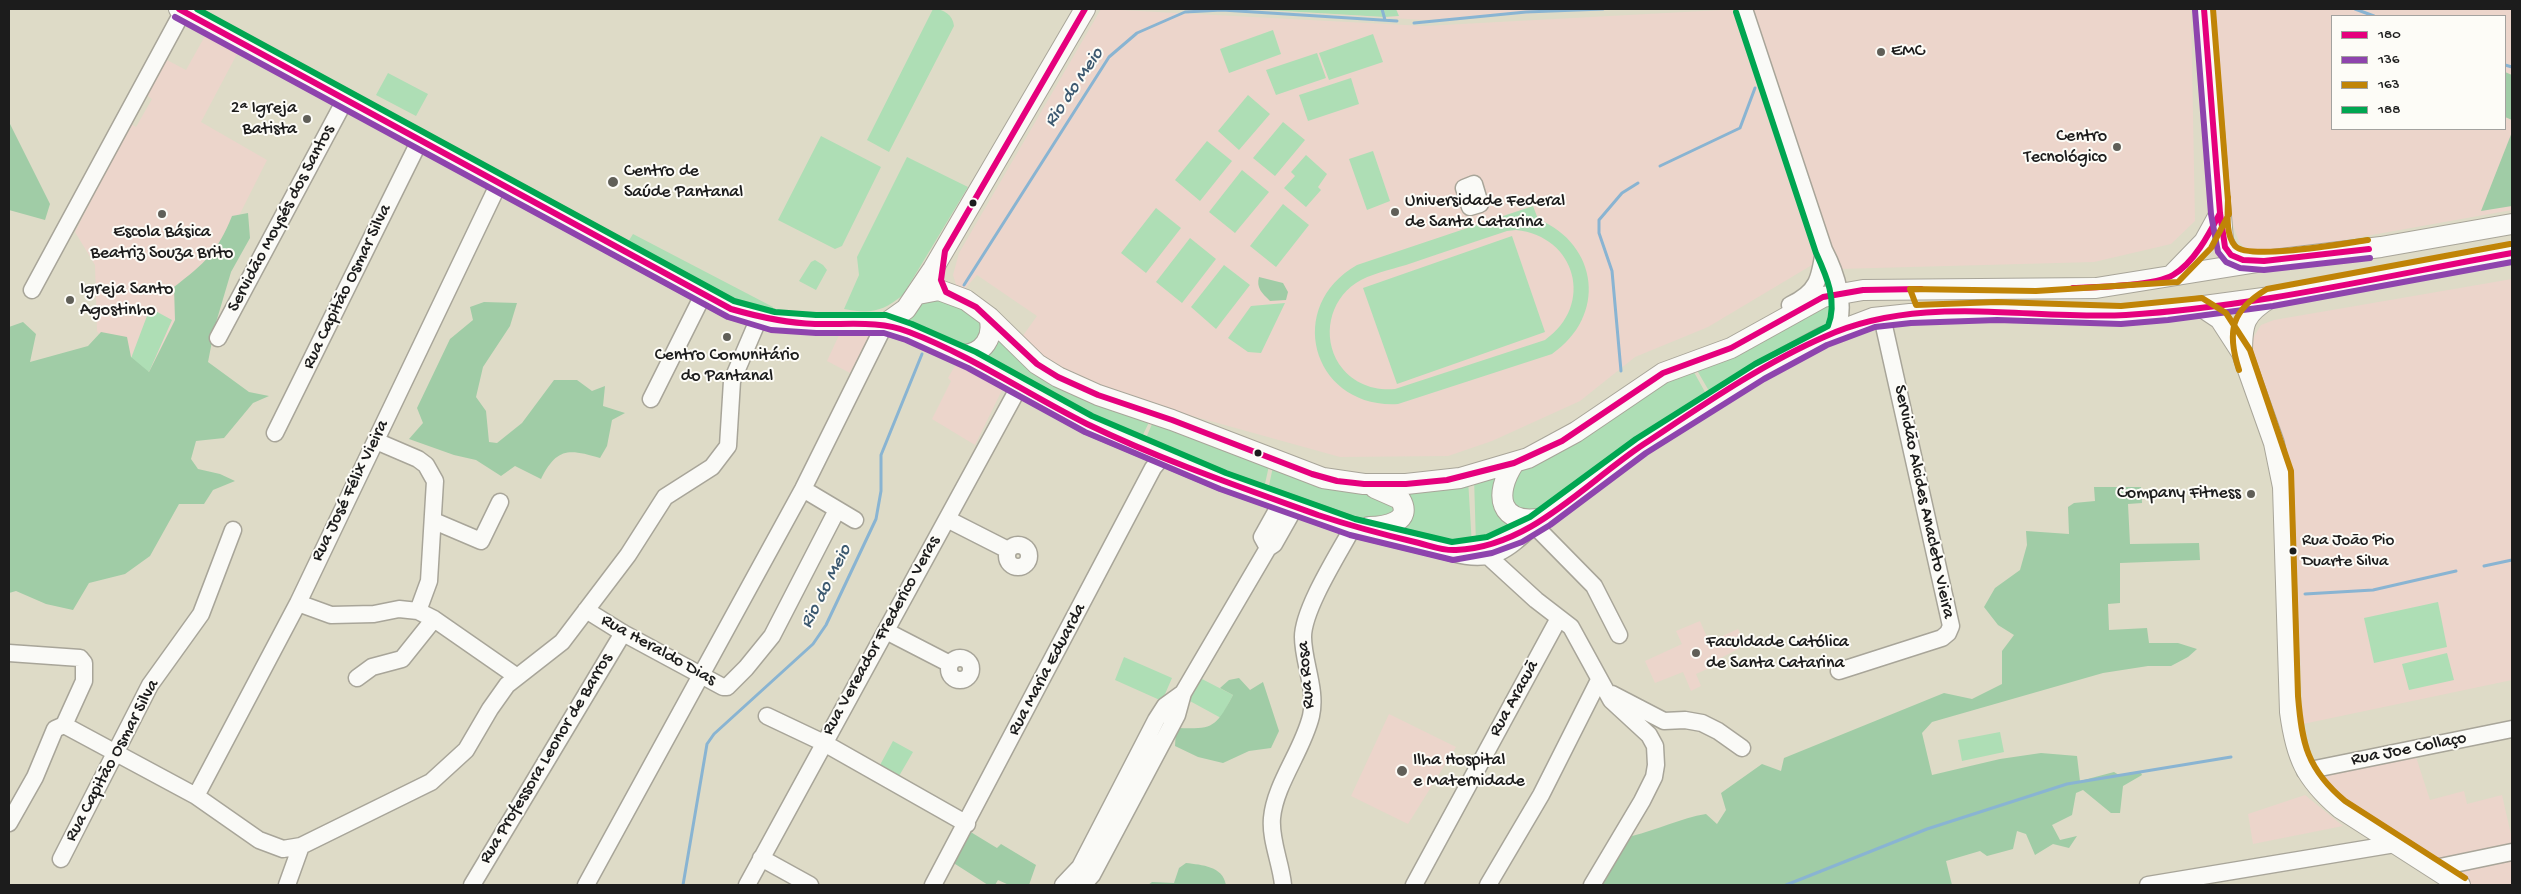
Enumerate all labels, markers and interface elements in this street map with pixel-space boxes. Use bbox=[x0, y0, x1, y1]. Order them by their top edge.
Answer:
legend bbox=[2331, 15, 2506, 130]
text: 180 bbox=[2378, 26, 2401, 44]
place label: EMC bbox=[1891, 41, 1924, 63]
water label: Rio do Meio bbox=[1040, 44, 1110, 132]
marker: EMC bbox=[1875, 46, 1887, 58]
text: 136 bbox=[2378, 51, 2399, 69]
text: 163 bbox=[2378, 76, 2399, 94]
place label: 2ª Igreja Batista bbox=[231, 98, 297, 140]
text: 188 bbox=[2378, 101, 2401, 119]
marker: 2ª Igreja Batista bbox=[301, 113, 313, 125]
street label: Servidão Moysés dos Santos bbox=[224, 122, 340, 316]
place label: Centro Tecnológico bbox=[2024, 126, 2107, 168]
marker: Centro Tecnológico bbox=[2111, 141, 2123, 153]
place label: Centro de Saúde Pantanal bbox=[624, 161, 743, 203]
marker: Centro de Saúde Pantanal bbox=[606, 175, 620, 189]
place label: Universidade Federal de Santa Catarina bbox=[1405, 191, 1565, 233]
unlabelled marker bbox=[968, 198, 978, 208]
street label: Rua Capitão Osmar Silva bbox=[299, 201, 397, 373]
marker: Universidade Federal de Santa Catarina bbox=[1389, 206, 1401, 218]
marker: Escola Básica Beatriz Souza Brito bbox=[156, 208, 168, 220]
place label: Escola Básica Beatriz Souza Brito bbox=[91, 222, 233, 264]
place label: Igreja Santo Agostinho bbox=[80, 279, 173, 322]
marker: Igreja Santo Agostinho bbox=[64, 294, 76, 306]
marker: Centro Comunitário do Pantanal bbox=[721, 331, 733, 343]
place label: Centro Comunitário do Pantanal bbox=[655, 345, 799, 388]
street label: Servidão Alcides Anacleto Vieira bbox=[1888, 383, 1958, 621]
street label: Rua José Félix Vieira bbox=[307, 417, 395, 565]
unlabelled marker bbox=[1253, 448, 1263, 458]
place label: Company Fitness bbox=[2117, 483, 2241, 505]
marker: Company Fitness bbox=[2245, 488, 2257, 500]
place label: Rua João Pio Duarte Silva bbox=[2302, 531, 2394, 571]
street label: Rua Vereador Frederico Veras bbox=[818, 533, 946, 739]
water label: Rio do Meio bbox=[796, 541, 858, 633]
marker: Rua João Pio Duarte Silva bbox=[2288, 546, 2298, 556]
street label: Rua Maria Eduarda bbox=[1004, 600, 1092, 740]
street label: Rua Heraldo Dias bbox=[597, 610, 719, 692]
place label: Faculdade Católica de Santa Catarina bbox=[1706, 632, 1849, 674]
street label: Rua Rosa bbox=[1293, 640, 1321, 710]
marker: Faculdade Católica de Santa Catarina bbox=[1690, 647, 1702, 659]
street label: Rua Professora Leonor de Barros bbox=[476, 650, 618, 868]
street label: Rua Aracuã bbox=[1485, 657, 1545, 741]
street label: Rua Capitão Osmar Silva bbox=[61, 676, 165, 846]
street label: Rua Joe Collaço bbox=[2349, 728, 2469, 772]
place label: Ilha Hospital e Maternidade bbox=[1413, 750, 1525, 792]
marker: Ilha Hospital e Maternidade bbox=[1395, 764, 1409, 778]

